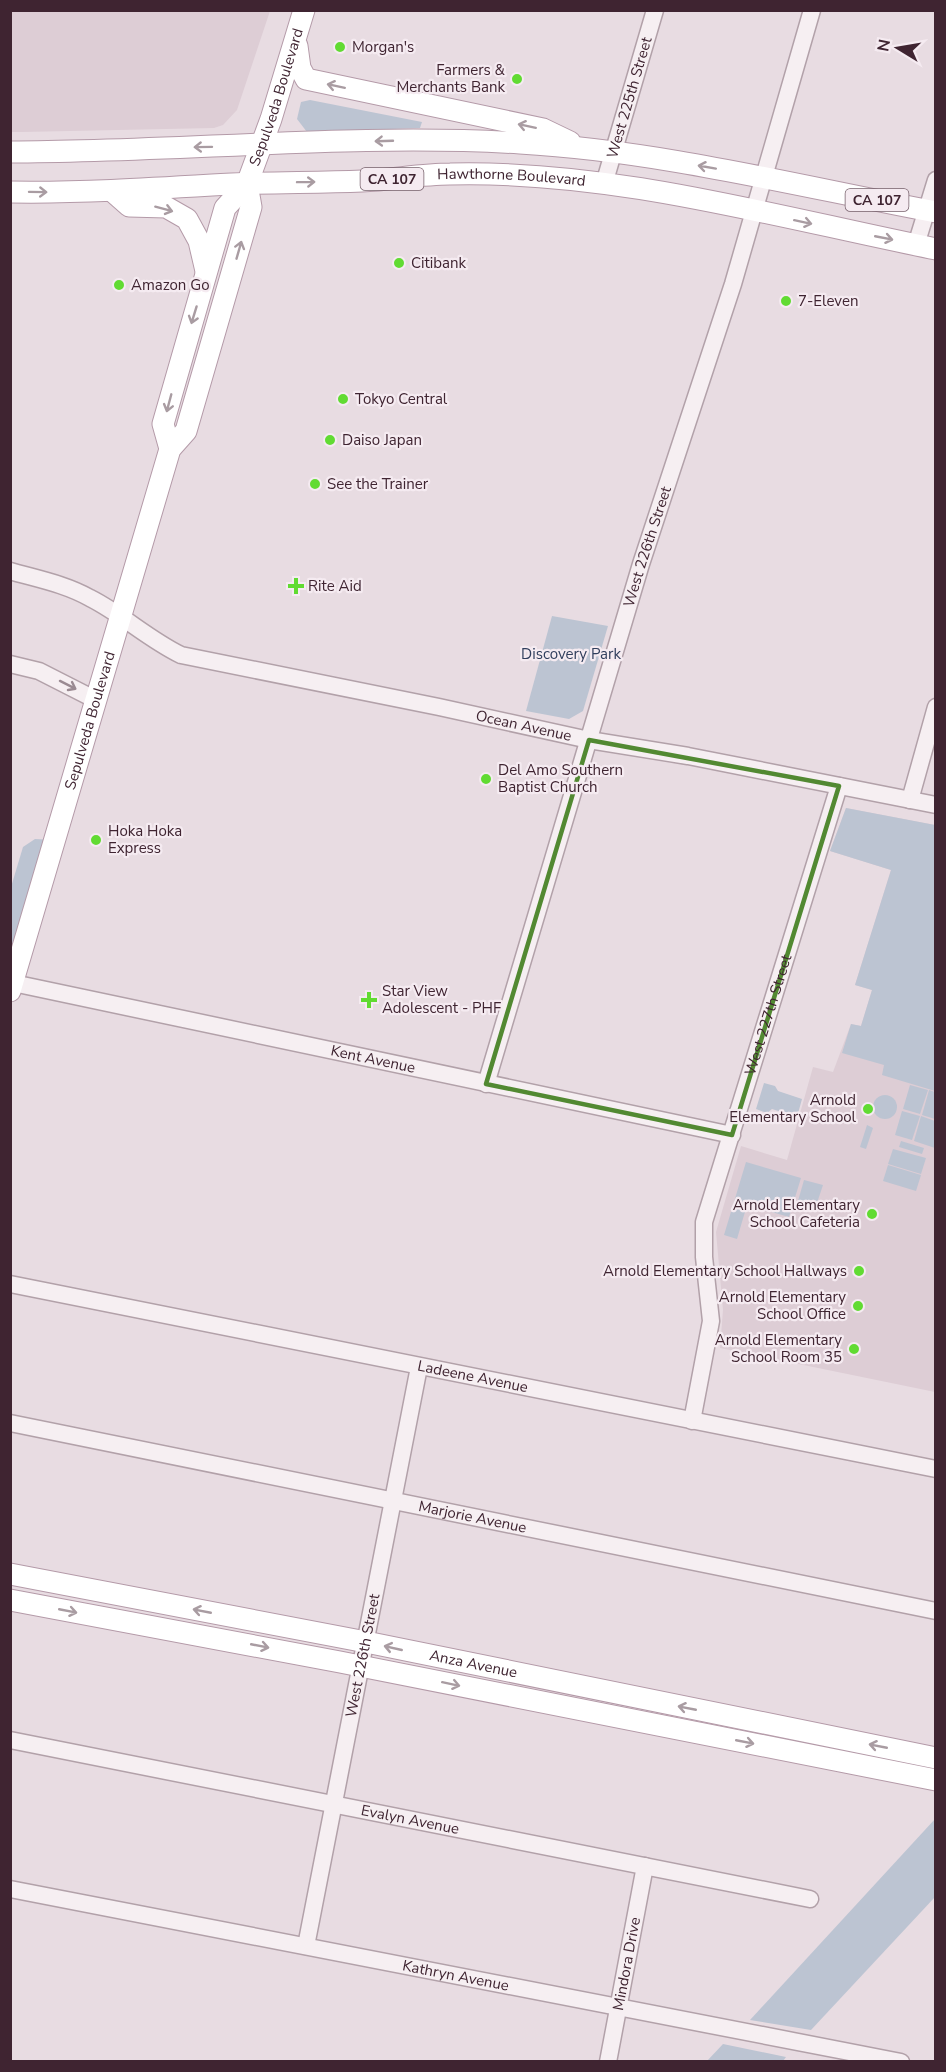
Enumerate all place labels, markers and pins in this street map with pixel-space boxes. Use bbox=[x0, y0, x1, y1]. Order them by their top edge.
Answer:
place label: Morgan's bbox=[352, 37, 414, 57]
marker: Morgan's bbox=[333, 40, 347, 54]
place label: Farmers & Merchants Bank bbox=[397, 60, 506, 97]
marker: Farmers & Merchants Bank bbox=[510, 72, 524, 86]
place label: Citibank bbox=[411, 253, 467, 273]
marker: Citibank bbox=[392, 256, 406, 270]
place label: Amazon Go bbox=[131, 275, 209, 295]
marker: Amazon Go bbox=[112, 278, 126, 292]
place label: 7-Eleven bbox=[798, 291, 858, 311]
marker: 7-Eleven bbox=[779, 294, 793, 308]
place label: Tokyo Central bbox=[355, 389, 448, 409]
marker: Tokyo Central bbox=[336, 392, 350, 406]
place label: Daiso Japan bbox=[342, 430, 422, 450]
marker: Daiso Japan bbox=[323, 433, 337, 447]
place label: See the Trainer bbox=[327, 474, 429, 494]
marker: See the Trainer bbox=[308, 477, 322, 491]
place label: Rite Aid bbox=[308, 576, 362, 596]
marker: Rite Aid bbox=[289, 579, 303, 593]
place label: Del Amo Southern Baptist Church bbox=[498, 760, 623, 797]
marker: Del Amo Southern Baptist Church bbox=[479, 772, 493, 786]
place label: Hoka Hoka Express bbox=[108, 821, 182, 858]
marker: Hoka Hoka Express bbox=[89, 833, 103, 847]
place label: Star View Adolescent - PHF bbox=[382, 981, 501, 1018]
marker: Star View Adolescent - PHF bbox=[360, 991, 378, 1009]
place label: Arnold Elementary School bbox=[729, 1090, 857, 1127]
marker: Arnold Elementary School bbox=[861, 1102, 875, 1116]
place label: Arnold Elementary School Cafeteria bbox=[733, 1195, 860, 1232]
marker: Arnold Elementary School Cafeteria bbox=[865, 1207, 879, 1221]
place label: Arnold Elementary School Hallways bbox=[603, 1261, 847, 1281]
marker: Arnold Elementary School Hallways bbox=[852, 1264, 866, 1278]
place label: Arnold Elementary School Office bbox=[719, 1287, 846, 1324]
marker: Arnold Elementary School Office bbox=[851, 1299, 865, 1313]
place label: Arnold Elementary School Room 35 bbox=[715, 1330, 842, 1367]
marker: Arnold Elementary School Room 35 bbox=[847, 1342, 861, 1356]

